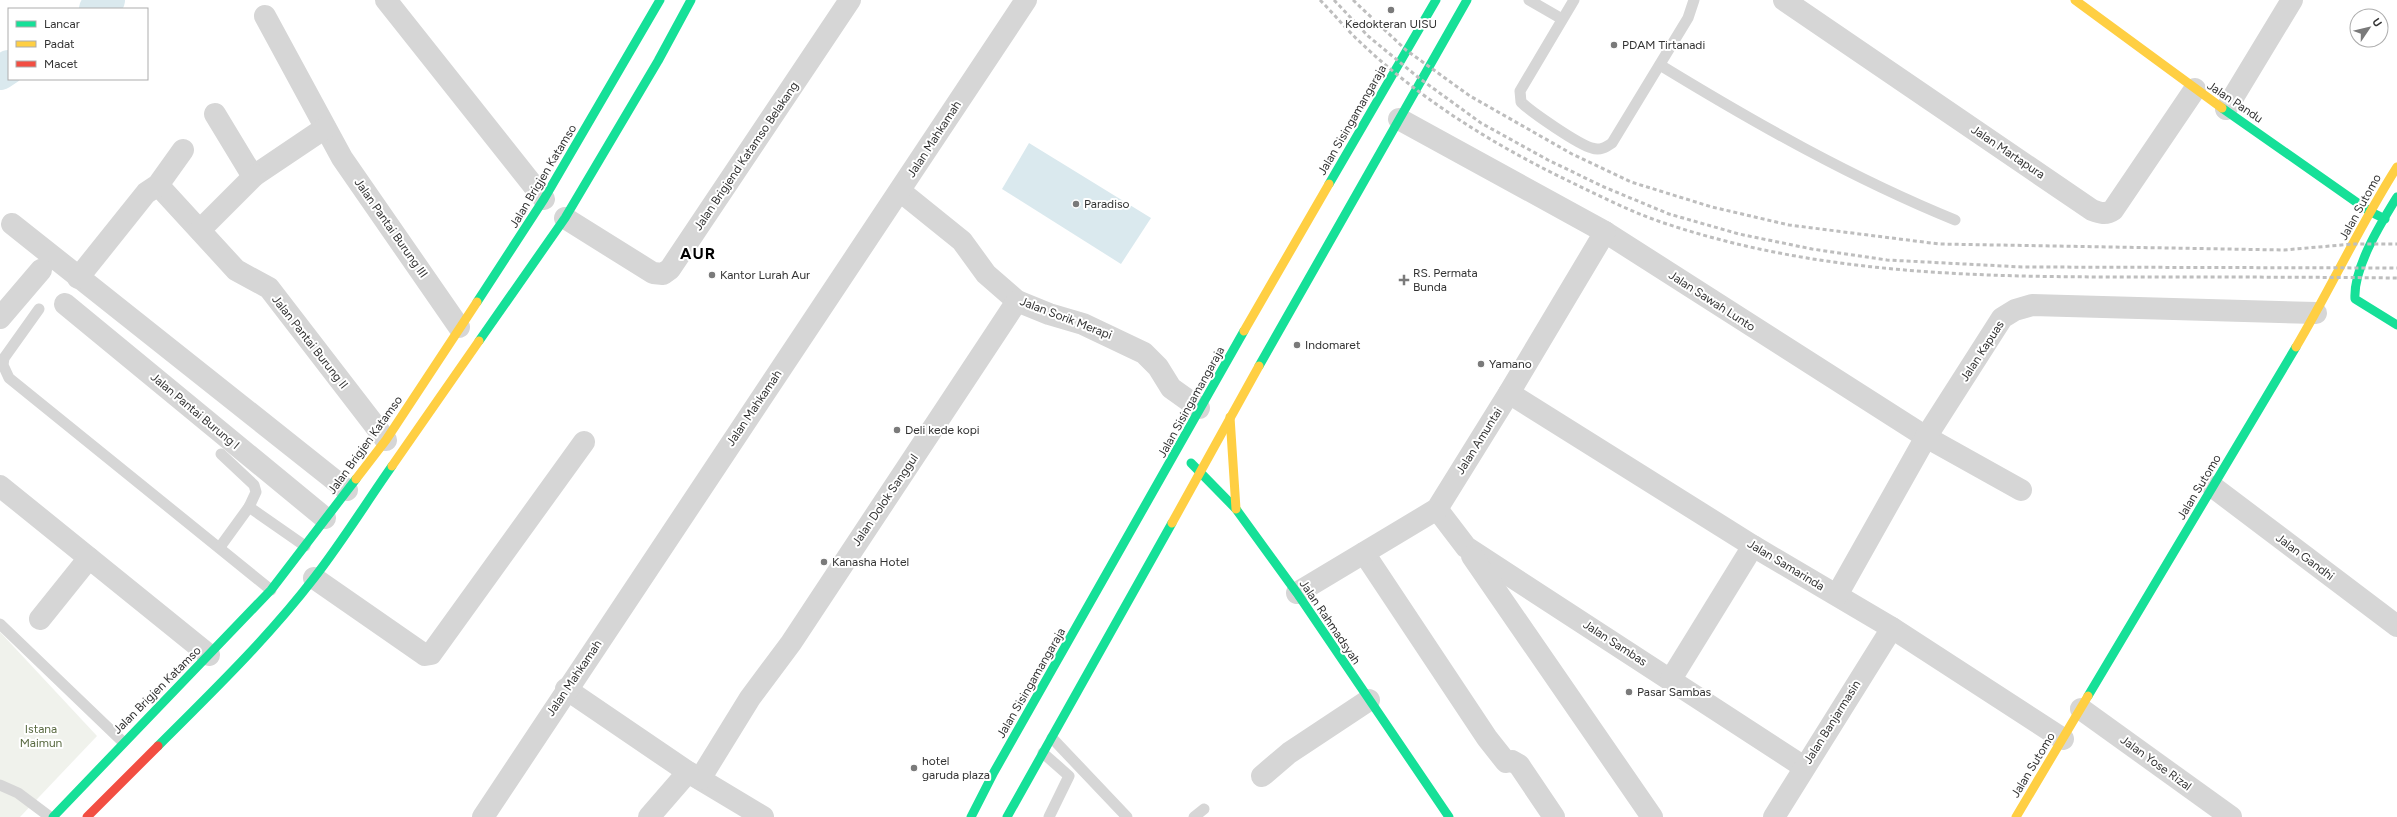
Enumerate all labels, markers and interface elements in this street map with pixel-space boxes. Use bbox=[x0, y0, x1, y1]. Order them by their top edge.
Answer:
marker: Kedokteran UISU bbox=[1386, 5, 1396, 15]
legend bbox=[8, 8, 148, 80]
north arrow bbox=[2349, 8, 2389, 48]
text: U bbox=[2369, 16, 2384, 30]
text: Lancar bbox=[44, 17, 80, 31]
place label: Kedokteran UISU bbox=[1345, 17, 1437, 31]
text: Padat bbox=[44, 37, 75, 51]
place label: PDAM Tirtanadi bbox=[1622, 38, 1705, 52]
marker: PDAM Tirtanadi bbox=[1609, 40, 1619, 50]
text: Macet bbox=[44, 57, 78, 71]
street label: Jalan Sisingamangaraja bbox=[1315, 62, 1389, 178]
street label: Jalan Pandu bbox=[2205, 78, 2265, 126]
street label: Jalan Brigjend Katamso Belakang bbox=[691, 79, 801, 233]
street label: Jalan Mahkamah bbox=[904, 98, 964, 180]
street label: Jalan Brigjen Katamso bbox=[507, 122, 579, 230]
street label: Jalan Martapura bbox=[1969, 122, 2047, 182]
street label: Jalan Sutomo bbox=[2336, 171, 2384, 243]
street label: Jalan Pantai Burung III bbox=[351, 176, 431, 280]
place label: Paradiso bbox=[1084, 197, 1130, 211]
marker: Paradiso bbox=[1071, 199, 1081, 209]
district label: AUR bbox=[680, 244, 716, 263]
place label: RS. Permata Bunda bbox=[1413, 266, 1478, 294]
place label: Kantor Lurah Aur bbox=[720, 268, 810, 282]
street label: Jalan Sawah Lunto bbox=[1666, 268, 1758, 334]
marker: Kantor Lurah Aur bbox=[707, 270, 717, 280]
marker: RS. Permata Bunda bbox=[1398, 274, 1410, 286]
street label: Jalan Pantai Burung II bbox=[269, 292, 351, 392]
street label: Jalan Sorik Merapi bbox=[1018, 294, 1114, 342]
street label: Jalan Kapuas bbox=[1957, 318, 2007, 384]
place label: Indomaret bbox=[1305, 338, 1361, 352]
marker: Indomaret bbox=[1292, 340, 1302, 350]
street label: Jalan Sisingamangaraja bbox=[1155, 344, 1227, 460]
place label: Yamano bbox=[1489, 357, 1532, 371]
marker: Yamano bbox=[1476, 359, 1486, 369]
street label: Jalan Mahkamah bbox=[723, 367, 785, 449]
street label: Jalan Pantai Burung I bbox=[148, 370, 242, 452]
street label: Jalan Brigjen Katamso bbox=[325, 393, 405, 497]
street label: Jalan Amuntai bbox=[1453, 405, 1505, 477]
place label: Deli kede kopi bbox=[905, 423, 980, 437]
marker: Deli kede kopi bbox=[892, 425, 902, 435]
street label: Jalan Dolok Sanggul bbox=[849, 451, 921, 549]
street label: Jalan Sutomo bbox=[2174, 452, 2224, 522]
street label: Jalan Gandhi bbox=[2273, 531, 2337, 583]
street label: Jalan Samarinda bbox=[1745, 537, 1827, 593]
place label: Kanasha Hotel bbox=[832, 555, 909, 569]
marker: Kanasha Hotel bbox=[819, 557, 829, 567]
street label: Jalan Rahmadsyah bbox=[1297, 577, 1364, 667]
street label: Jalan Sambas bbox=[1581, 617, 1650, 669]
street label: Jalan Sisingamangaraja bbox=[994, 625, 1068, 741]
street label: Jalan Mahkamah bbox=[543, 637, 605, 719]
street label: Jalan Brigjen Katamso bbox=[110, 643, 204, 737]
street label: Jalan Banjarmasin bbox=[1801, 677, 1863, 766]
place label: Pasar Sambas bbox=[1637, 685, 1712, 699]
marker: Pasar Sambas bbox=[1624, 687, 1634, 697]
park label: Istana Maimun bbox=[20, 722, 63, 750]
street label: Jalan Sutomo bbox=[2008, 730, 2058, 800]
street label: Jalan Yose Rizal bbox=[2118, 733, 2194, 793]
place label: hotel garuda plaza bbox=[922, 754, 990, 782]
marker: hotel garuda plaza bbox=[909, 763, 919, 773]

